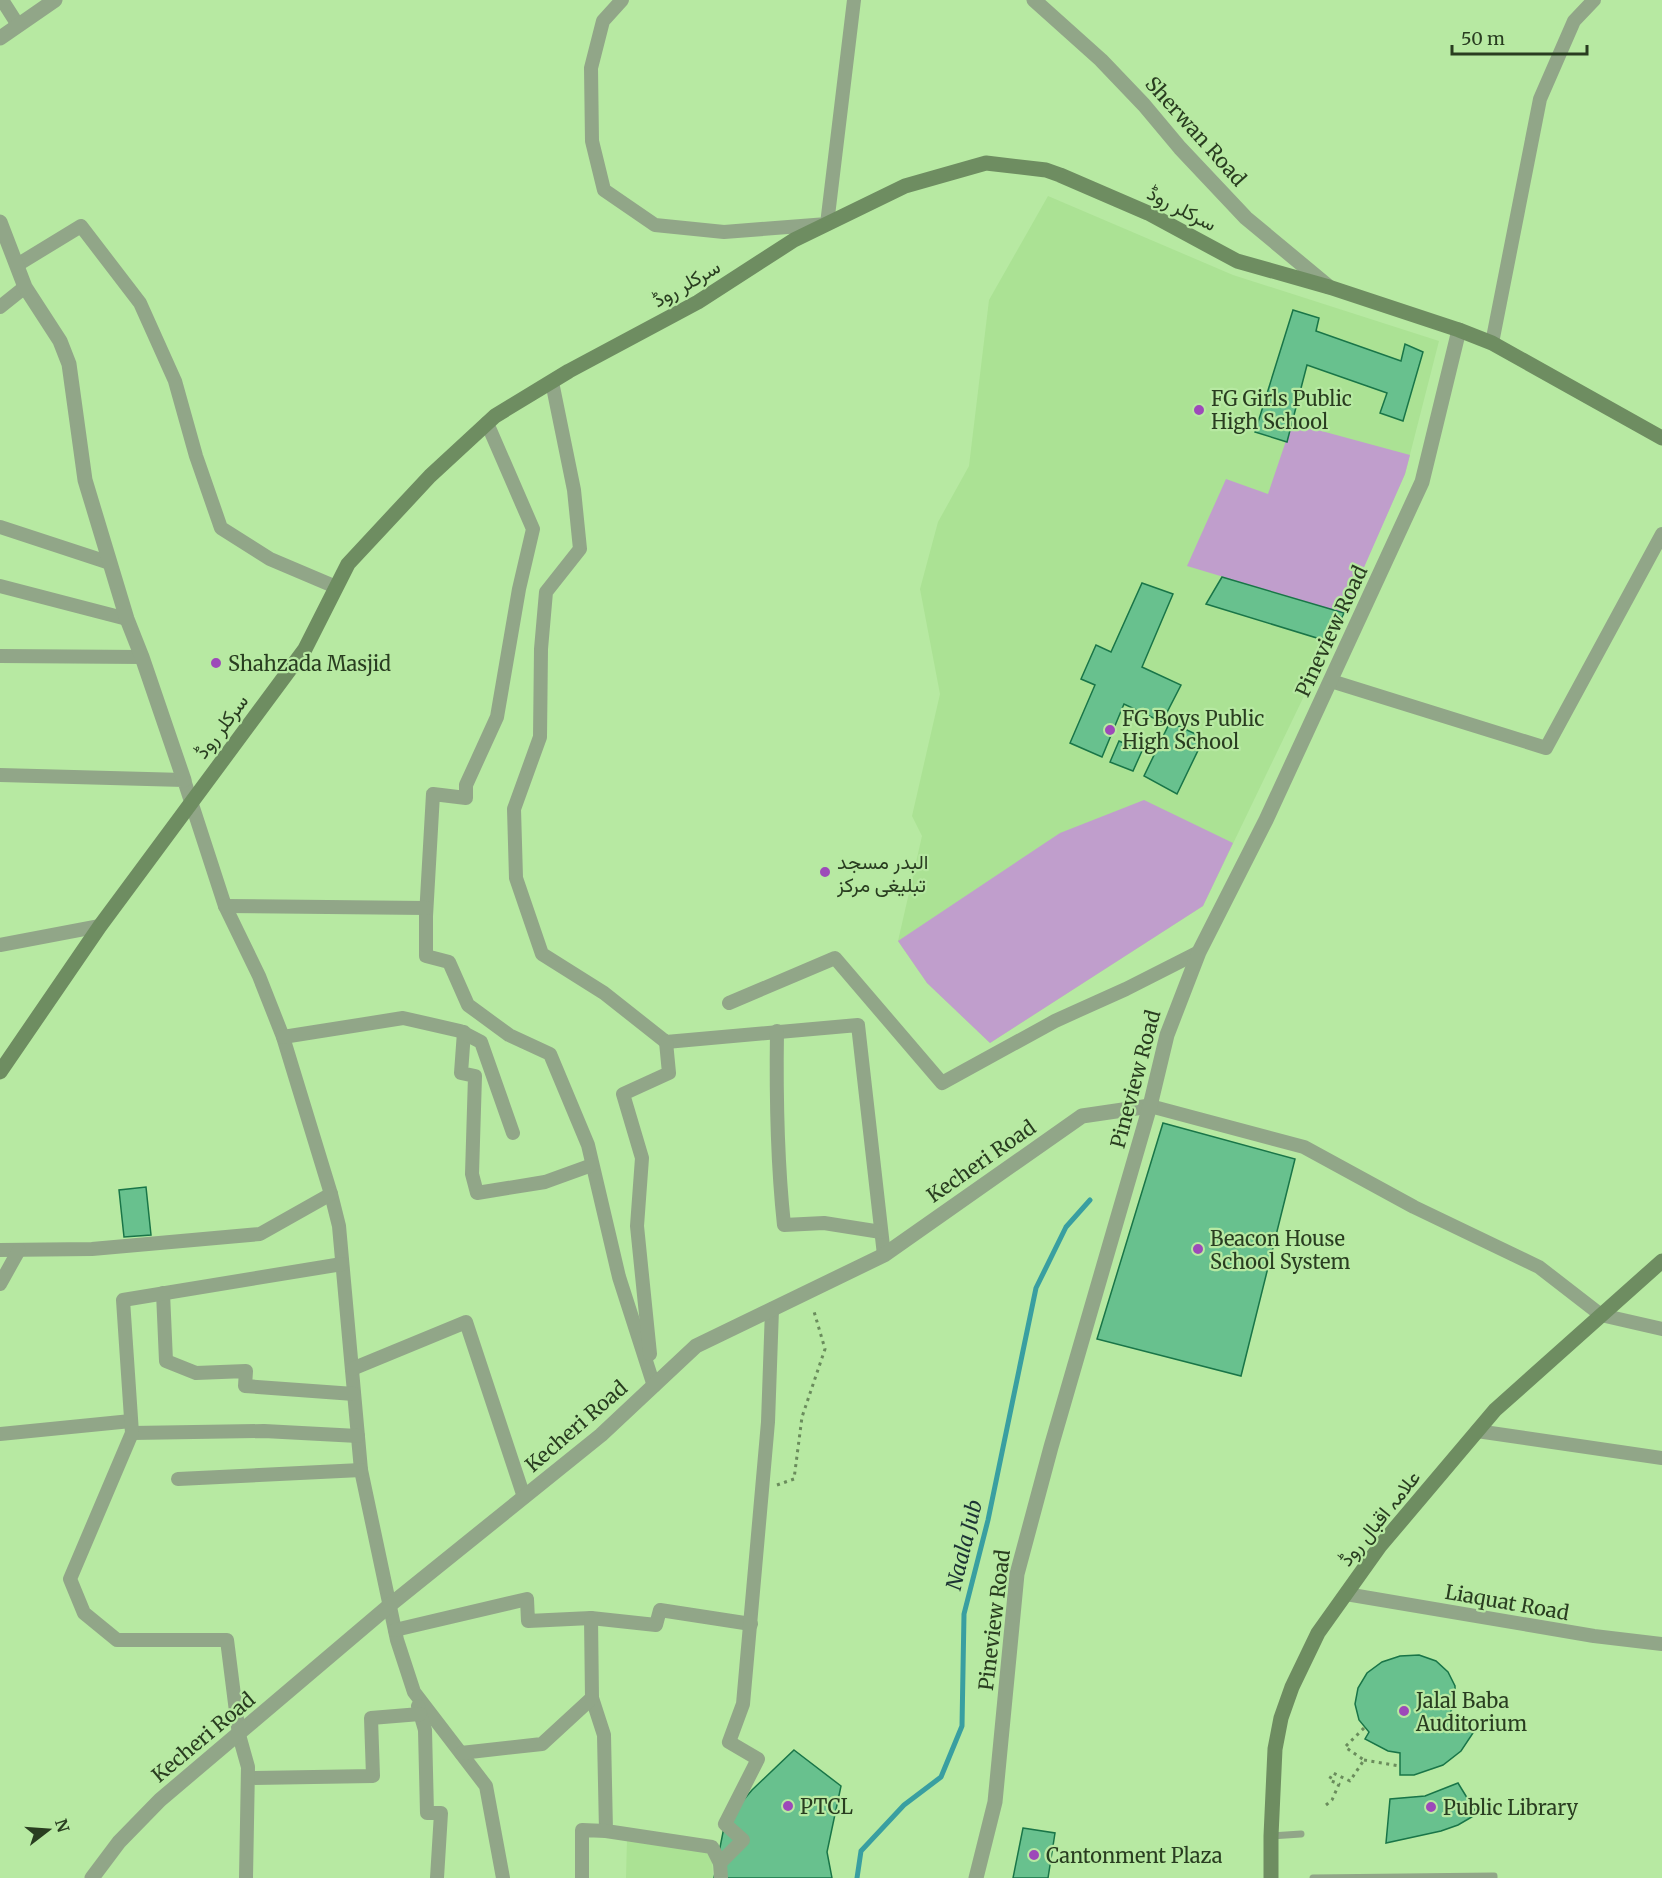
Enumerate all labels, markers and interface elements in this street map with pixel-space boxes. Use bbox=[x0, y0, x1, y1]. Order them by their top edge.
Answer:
scale bar bbox=[1452, 18, 1587, 56]
text: 50 m bbox=[1461, 27, 1505, 50]
street label: Sherwan Road bbox=[1140, 71, 1252, 191]
street label: سرکلر روڈ bbox=[1143, 180, 1221, 237]
street label: سرکلر روڈ bbox=[648, 254, 725, 313]
place label: FG Girls Public High School bbox=[1211, 386, 1352, 434]
marker: FG Girls Public High School bbox=[1192, 403, 1206, 417]
street label: Pineview Road bbox=[1290, 561, 1372, 701]
place label: Shahzada Masjid bbox=[228, 651, 391, 676]
marker: Shahzada Masjid bbox=[209, 656, 223, 670]
street label: سرکلر روڈ bbox=[189, 689, 254, 764]
place label: FG Boys Public High School bbox=[1122, 706, 1264, 754]
marker: FG Boys Public High School bbox=[1103, 723, 1117, 737]
place label: البدر مسجد تبلیغی مرکز bbox=[836, 849, 928, 898]
marker: البدر مسجد تبلیغی مرکز bbox=[818, 865, 832, 879]
street label: Pineview Road bbox=[1105, 1007, 1165, 1151]
street label: Kecheri Road bbox=[922, 1114, 1040, 1208]
place label: Beacon House School System bbox=[1210, 1226, 1350, 1274]
marker: Beacon House School System bbox=[1191, 1242, 1205, 1256]
street label: Kecheri Road bbox=[520, 1375, 632, 1477]
street label: علامہ اقبال روڈ bbox=[1333, 1465, 1426, 1571]
water label: Naala Jub bbox=[940, 1497, 988, 1593]
street label: Pineview Road bbox=[973, 1548, 1015, 1692]
street label: Liaquat Road bbox=[1443, 1579, 1571, 1625]
street label: Kecheri Road bbox=[146, 1687, 260, 1787]
place label: Jalal Baba Auditorium bbox=[1415, 1688, 1527, 1736]
marker: Jalal Baba Auditorium bbox=[1397, 1704, 1411, 1718]
place label: PTCL bbox=[800, 1794, 854, 1819]
place label: Public Library bbox=[1443, 1795, 1578, 1820]
marker: PTCL bbox=[781, 1799, 795, 1813]
north arrow bbox=[18, 1800, 78, 1860]
marker: Public Library bbox=[1424, 1800, 1438, 1814]
text: N bbox=[51, 1817, 74, 1835]
place label: Cantonment Plaza bbox=[1046, 1843, 1223, 1868]
marker: Cantonment Plaza bbox=[1027, 1848, 1041, 1862]

